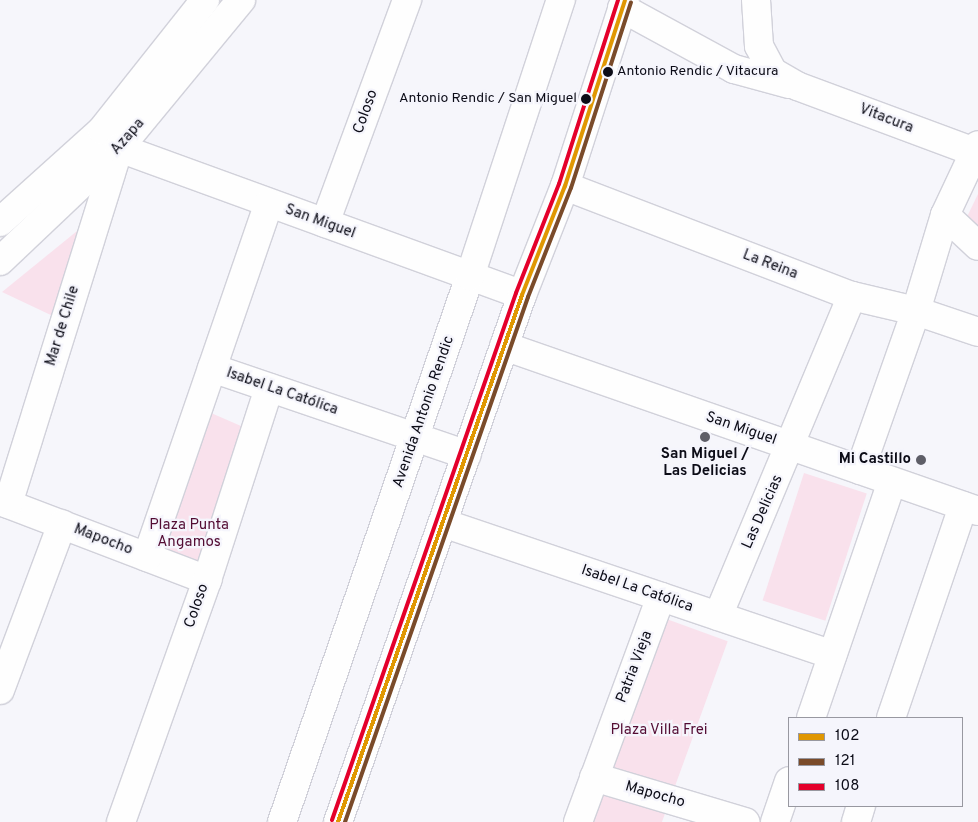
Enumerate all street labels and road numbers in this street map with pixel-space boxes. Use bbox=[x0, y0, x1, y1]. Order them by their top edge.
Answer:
street label: Coloso bbox=[350, 88, 382, 136]
street label: Vitacura bbox=[856, 100, 916, 138]
street label: Azapa bbox=[107, 115, 149, 159]
street label: San Miguel bbox=[282, 201, 358, 243]
street label: La Reina bbox=[740, 246, 800, 284]
street label: Mar de Chile bbox=[42, 284, 84, 368]
street label: Avenida Antonio Rendic bbox=[389, 333, 459, 491]
street label: Isabel La Católica bbox=[224, 364, 340, 420]
street label: San Miguel bbox=[703, 408, 779, 450]
street label: Las Delicias bbox=[739, 472, 787, 552]
street label: Mapocho bbox=[71, 521, 135, 559]
street label: Isabel La Católica bbox=[579, 561, 695, 617]
street label: Coloso bbox=[181, 582, 213, 630]
street label: Patria Vieja bbox=[613, 628, 657, 706]
street label: Mapocho bbox=[623, 778, 687, 812]

